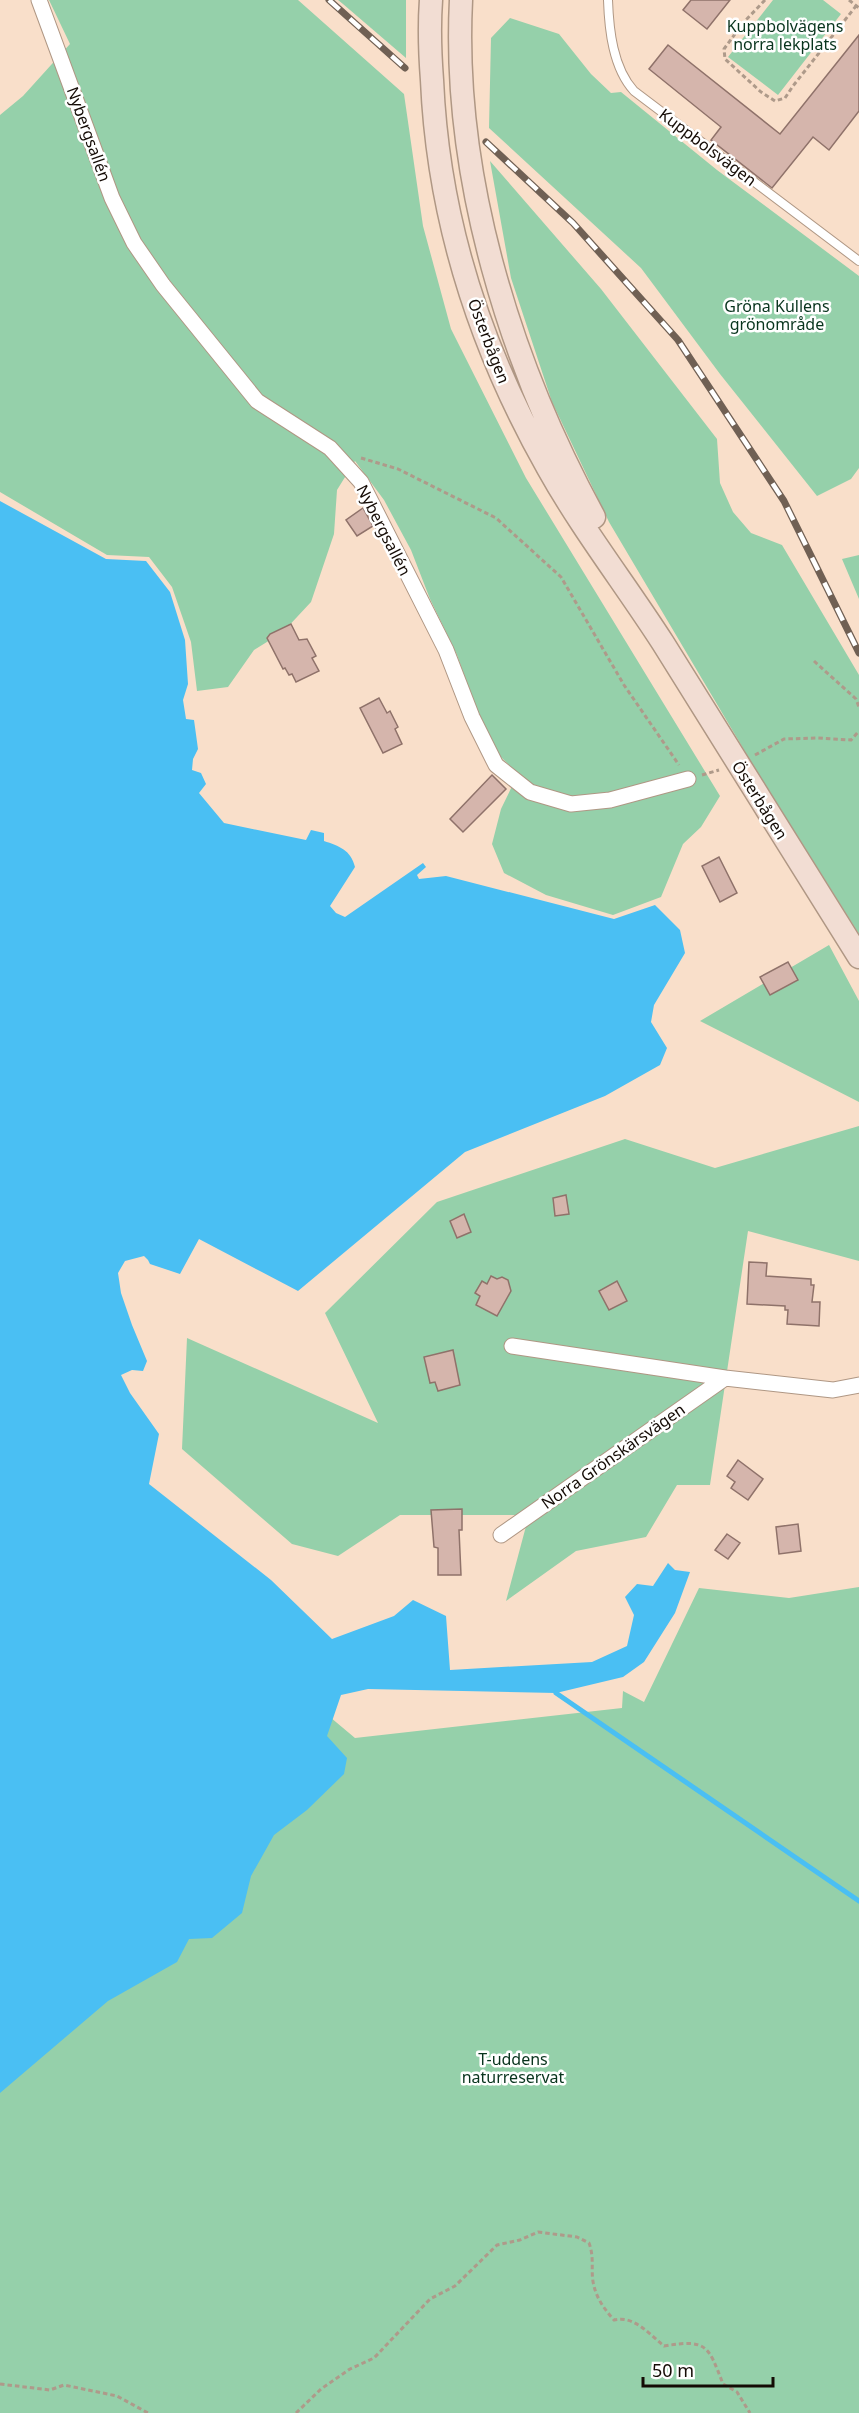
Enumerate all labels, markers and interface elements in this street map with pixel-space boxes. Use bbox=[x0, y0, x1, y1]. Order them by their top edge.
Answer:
park label: Kuppbolvägens norra lekplats bbox=[727, 15, 843, 55]
street label: Nybergsallén bbox=[62, 84, 116, 184]
street label: Kuppbolsvägen bbox=[655, 103, 761, 191]
street label: Österbågen bbox=[463, 295, 515, 387]
park label: Gröna Kullens grönområde bbox=[724, 295, 830, 335]
street label: Nybergsallén bbox=[352, 481, 416, 579]
street label: Österbågen bbox=[727, 756, 793, 844]
street label: Norra Grönskärsvägen bbox=[537, 1398, 689, 1514]
park label: T-uddens naturreservat bbox=[462, 2048, 565, 2088]
scale bar bbox=[643, 2350, 774, 2388]
text: 50 m bbox=[652, 2358, 694, 2382]

